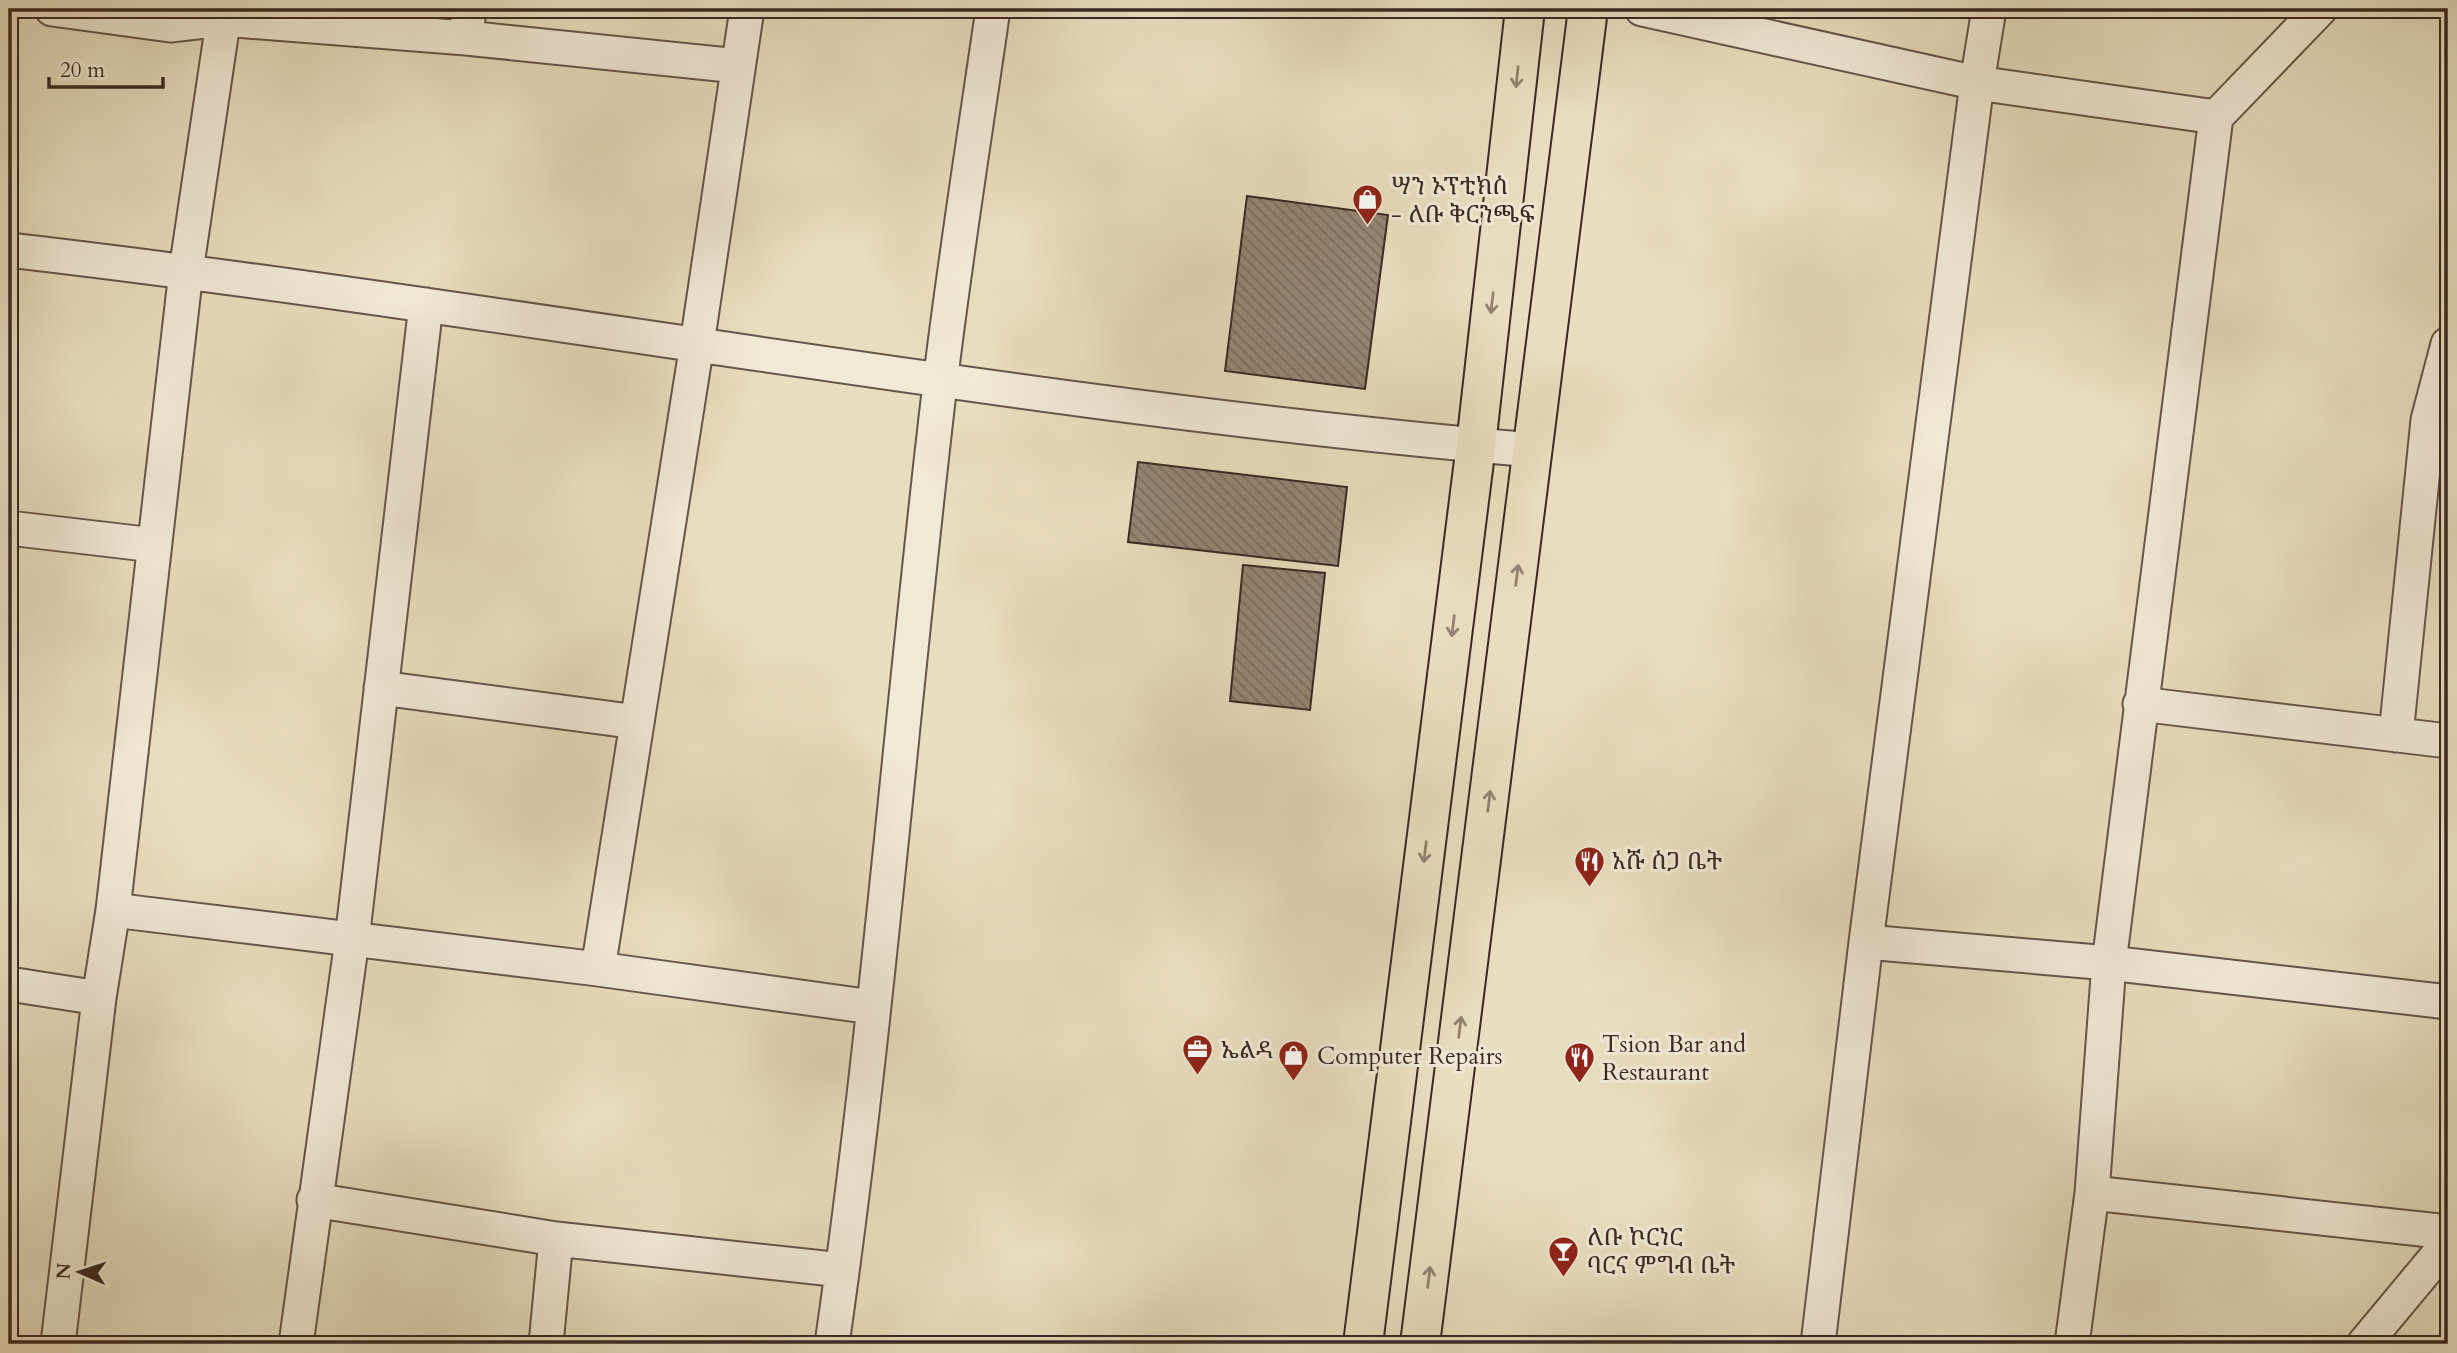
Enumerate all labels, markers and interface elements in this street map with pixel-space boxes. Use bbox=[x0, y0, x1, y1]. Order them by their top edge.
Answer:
scale bar bbox=[49, 46, 163, 90]
text: 20 m bbox=[60, 56, 105, 85]
one-way arrow bbox=[1511, 65, 1524, 87]
place label: ሣን ኦፕቲክስ - ለቡ ቅርንጫፍ bbox=[1391, 170, 1535, 231]
shop icon: ሣን ኦፕቲክስ - ለቡ ቅርንጫፍ bbox=[1351, 183, 1385, 227]
one-way arrow bbox=[1485, 291, 1498, 313]
one-way arrow bbox=[1510, 564, 1523, 587]
one-way arrow bbox=[1447, 614, 1460, 637]
one-way arrow bbox=[1482, 790, 1495, 813]
one-way arrow bbox=[1418, 840, 1431, 862]
restaurant icon: አሹ ስጋ ቤት bbox=[1572, 844, 1606, 888]
place label: አሹ ስጋ ቤት bbox=[1612, 845, 1722, 878]
one-way arrow bbox=[1454, 1016, 1467, 1038]
place label: Tsion Bar and Restaurant bbox=[1602, 1028, 1746, 1089]
office icon: ኤልዳ bbox=[1181, 1033, 1215, 1077]
place label: ኤልዳ bbox=[1221, 1034, 1273, 1067]
shop icon: Computer Repairs bbox=[1277, 1039, 1311, 1083]
place label: Computer Repairs bbox=[1317, 1040, 1502, 1073]
restaurant icon: Tsion Bar and Restaurant bbox=[1562, 1041, 1596, 1085]
place label: ለቡ ኮርነር ባርና ምግብ ቤት bbox=[1587, 1221, 1735, 1282]
bar icon: ለቡ ኮርነር ባርና ምግብ ቤት bbox=[1547, 1234, 1581, 1278]
north arrow bbox=[46, 1238, 116, 1308]
text: N bbox=[51, 1262, 77, 1280]
one-way arrow bbox=[1422, 1266, 1435, 1288]

